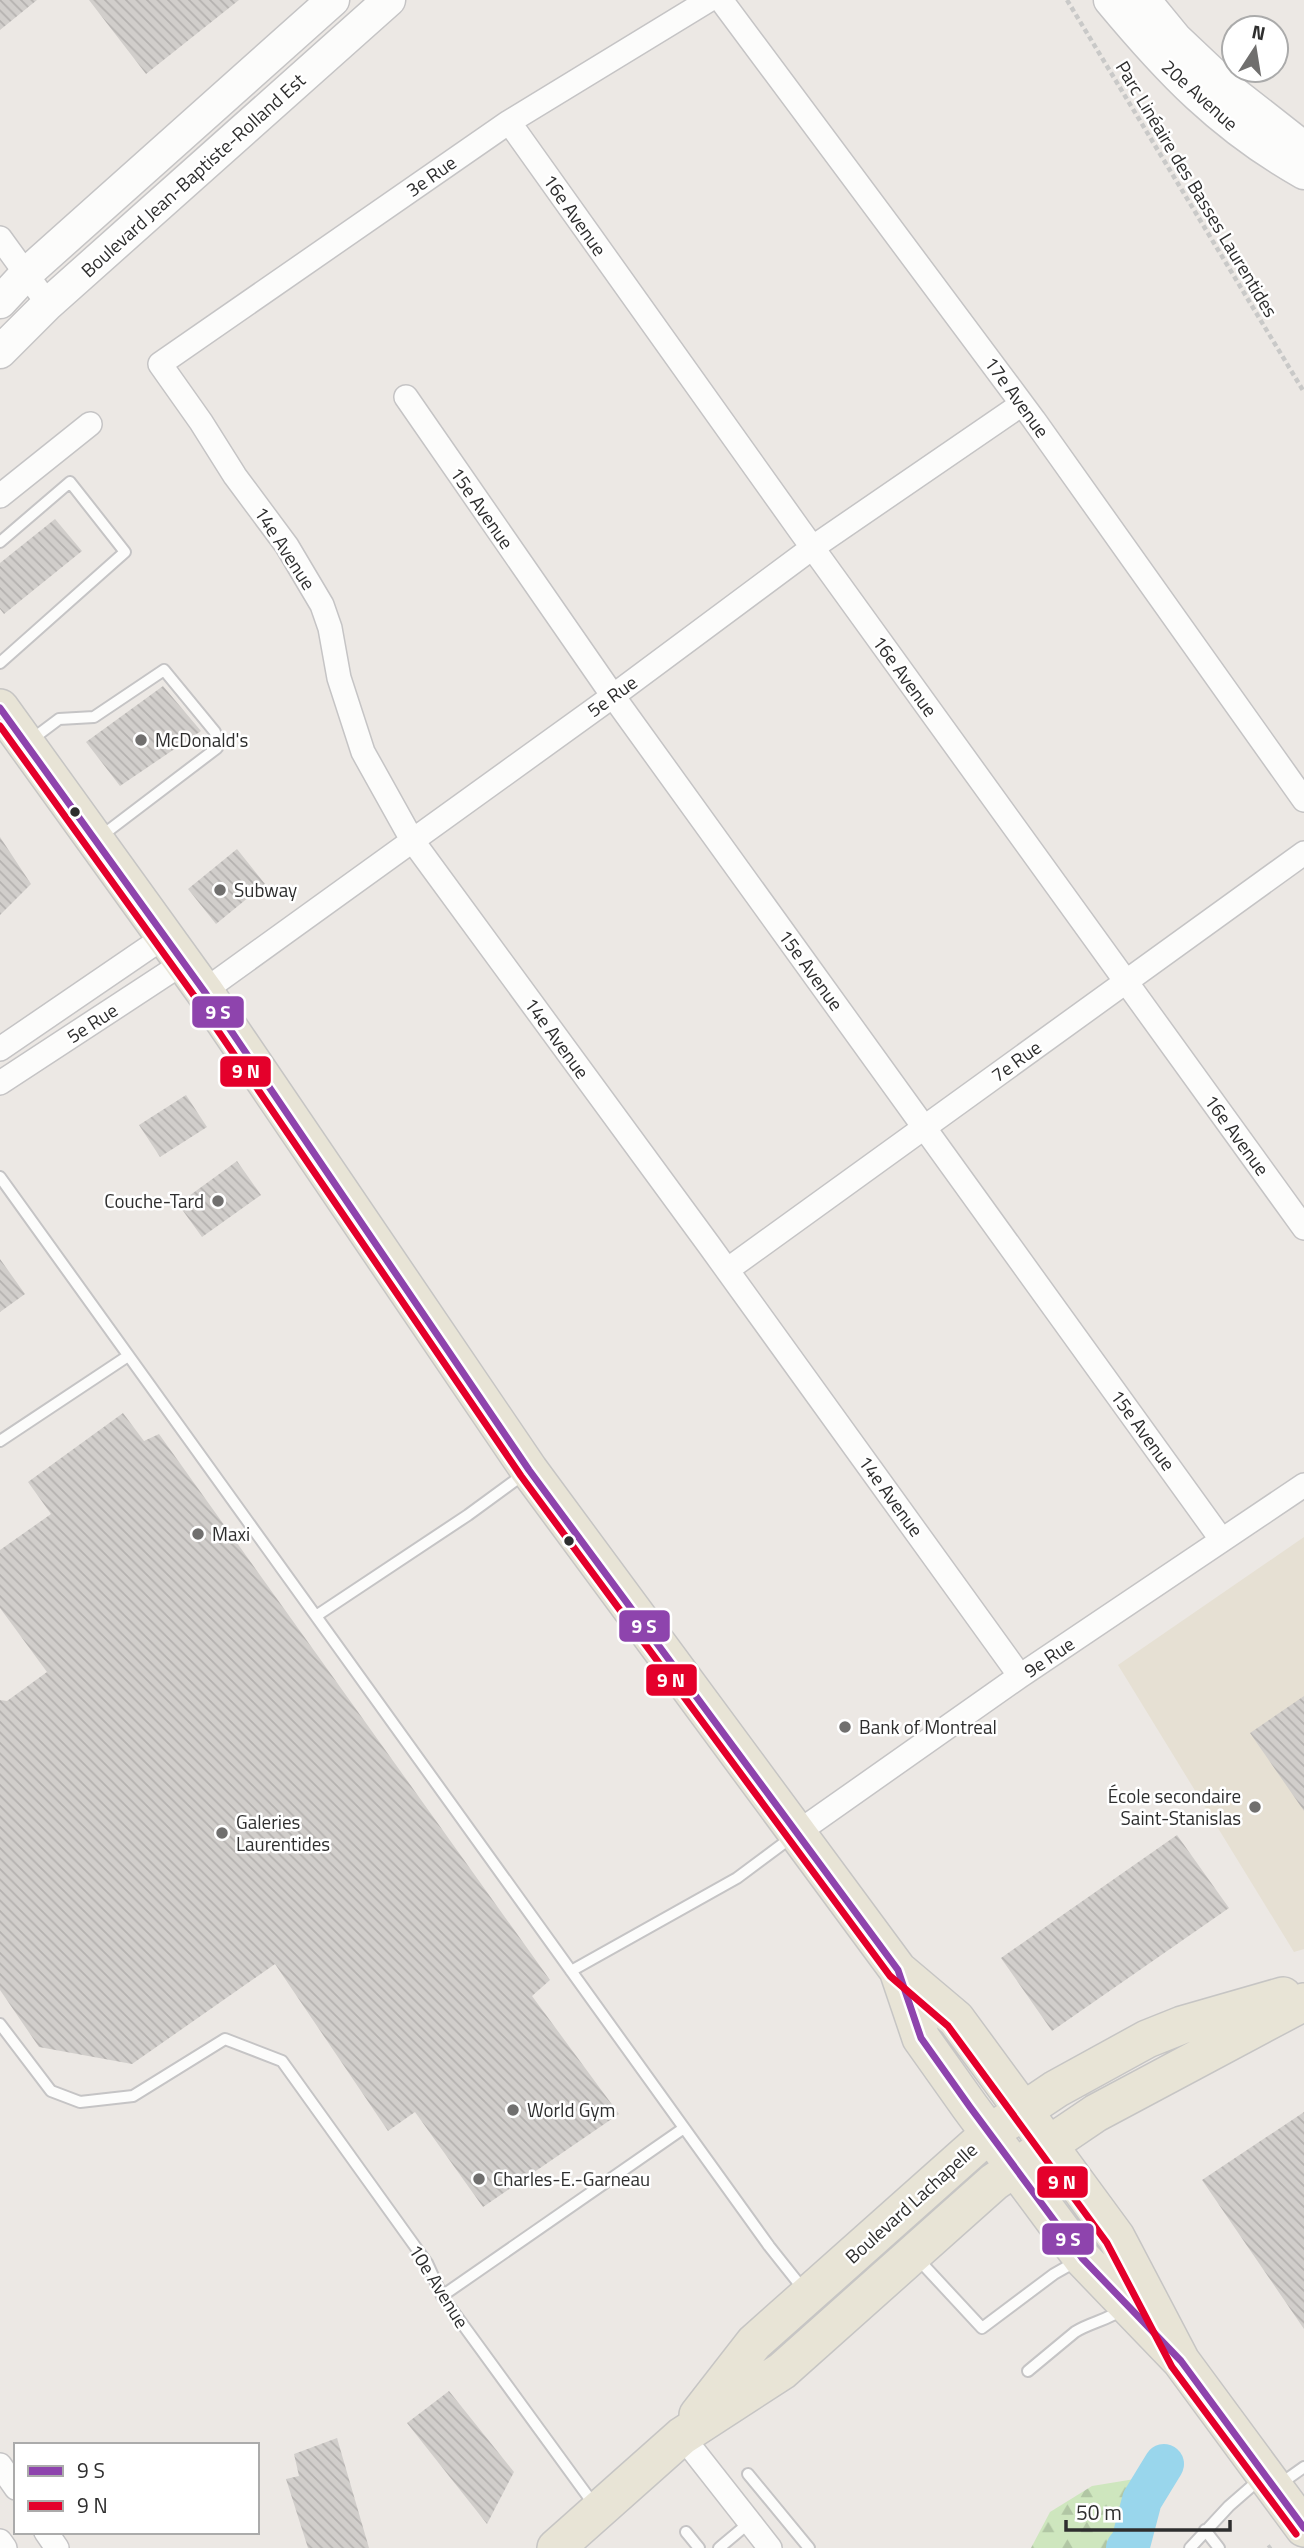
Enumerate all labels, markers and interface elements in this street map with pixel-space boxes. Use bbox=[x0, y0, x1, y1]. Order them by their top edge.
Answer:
north arrow bbox=[1220, 14, 1290, 84]
text: N bbox=[1249, 16, 1268, 47]
street label: 20e Avenue bbox=[1156, 52, 1245, 137]
street label: Parc Linéaire des Basses Laurentides bbox=[1109, 55, 1286, 323]
street label: Boulevard Jean-Baptiste-Rolland Est bbox=[74, 65, 312, 284]
street label: 3e Rue bbox=[400, 148, 462, 203]
street label: 16e Avenue bbox=[536, 168, 614, 262]
street label: 17e Avenue bbox=[978, 350, 1057, 443]
street label: 15e Avenue bbox=[443, 461, 521, 555]
street label: 14e Avenue bbox=[248, 500, 323, 595]
street label: 16e Avenue bbox=[866, 629, 945, 722]
street label: 5e Rue bbox=[581, 667, 643, 724]
place label: McDonald's bbox=[155, 725, 248, 754]
marker: McDonald's bbox=[133, 732, 149, 748]
unlabelled marker bbox=[68, 805, 82, 819]
place label: Subway bbox=[234, 875, 297, 904]
marker: Subway bbox=[212, 882, 228, 898]
street label: 15e Avenue bbox=[772, 923, 851, 1016]
street label: 14e Avenue bbox=[518, 991, 597, 1084]
street label: 5e Rue bbox=[60, 995, 123, 1050]
line badge: 9 S bbox=[191, 995, 245, 1029]
text: 9 S bbox=[205, 997, 231, 1026]
street label: 7e Rue bbox=[985, 1032, 1047, 1089]
line badge: 9 N bbox=[219, 1055, 272, 1088]
text: 9 N bbox=[232, 1056, 260, 1085]
street label: 16e Avenue bbox=[1198, 1088, 1277, 1181]
place label: Couche-Tard bbox=[104, 1186, 204, 1215]
marker: Couche-Tard bbox=[210, 1193, 226, 1209]
street label: 15e Avenue bbox=[1104, 1383, 1183, 1476]
street label: 14e Avenue bbox=[852, 1449, 931, 1542]
place label: Maxi bbox=[212, 1519, 250, 1548]
marker: Maxi bbox=[190, 1526, 206, 1542]
unlabelled marker bbox=[562, 1534, 576, 1548]
line badge: 9 S bbox=[618, 1609, 671, 1643]
text: 9 S bbox=[631, 1611, 657, 1640]
street label: 9e Rue bbox=[1018, 1629, 1080, 1684]
line badge: 9 N bbox=[645, 1663, 698, 1697]
text: 9 N bbox=[657, 1665, 685, 1694]
place label: Bank of Montreal bbox=[859, 1712, 997, 1741]
marker: Bank of Montreal bbox=[837, 1719, 853, 1735]
place label: École secondaire Saint-Stanislas bbox=[1108, 1781, 1241, 1832]
marker: École secondaire Saint-Stanislas bbox=[1247, 1799, 1263, 1815]
place label: Galeries Laurentides bbox=[236, 1807, 330, 1858]
marker: Galeries Laurentides bbox=[214, 1825, 230, 1841]
place label: World Gym bbox=[527, 2095, 615, 2124]
marker: World Gym bbox=[505, 2102, 521, 2118]
street label: Boulevard Lachapelle bbox=[838, 2135, 983, 2270]
place label: Charles-E.-Garneau bbox=[493, 2164, 650, 2193]
line badge: 9 N bbox=[1036, 2165, 1089, 2199]
text: 9 N bbox=[1048, 2167, 1076, 2196]
marker: Charles-E.-Garneau bbox=[471, 2171, 487, 2187]
line badge: 9 S bbox=[1041, 2222, 1095, 2256]
text: 9 S bbox=[1055, 2224, 1081, 2253]
street label: 10e Avenue bbox=[402, 2238, 477, 2333]
legend bbox=[14, 2443, 259, 2534]
text: 9 S bbox=[77, 2454, 105, 2486]
scale bar bbox=[1066, 2488, 1230, 2532]
text: 9 N bbox=[77, 2489, 108, 2521]
text: 50 m bbox=[1076, 2496, 1122, 2528]

